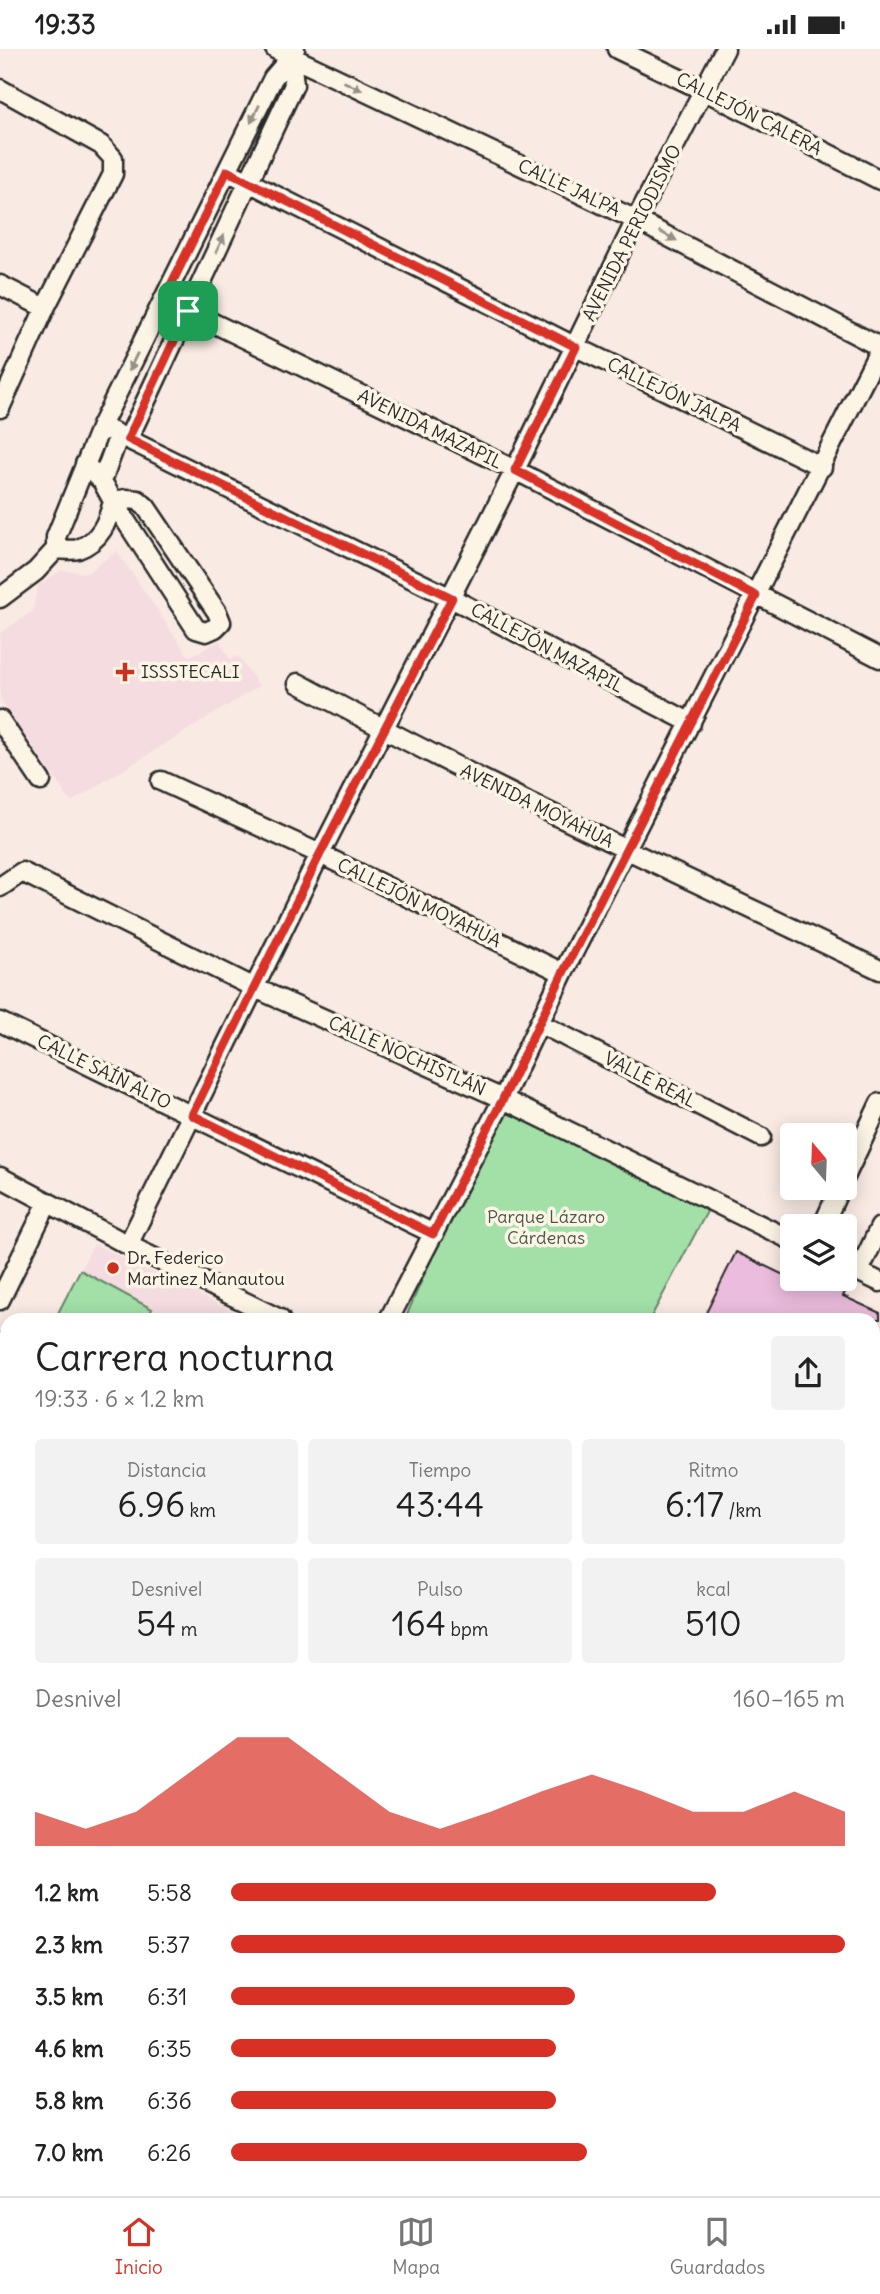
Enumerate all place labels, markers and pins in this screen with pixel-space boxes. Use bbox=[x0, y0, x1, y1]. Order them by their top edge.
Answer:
pin bbox=[158, 281, 218, 341]
place label: ISSSTECALI bbox=[141, 660, 240, 683]
marker: ISSSTECALI bbox=[115, 662, 135, 682]
place label: Dr. Federico Martinez Manautou bbox=[127, 1246, 285, 1290]
marker: Dr. Federico Martinez Manautou bbox=[105, 1260, 121, 1276]

